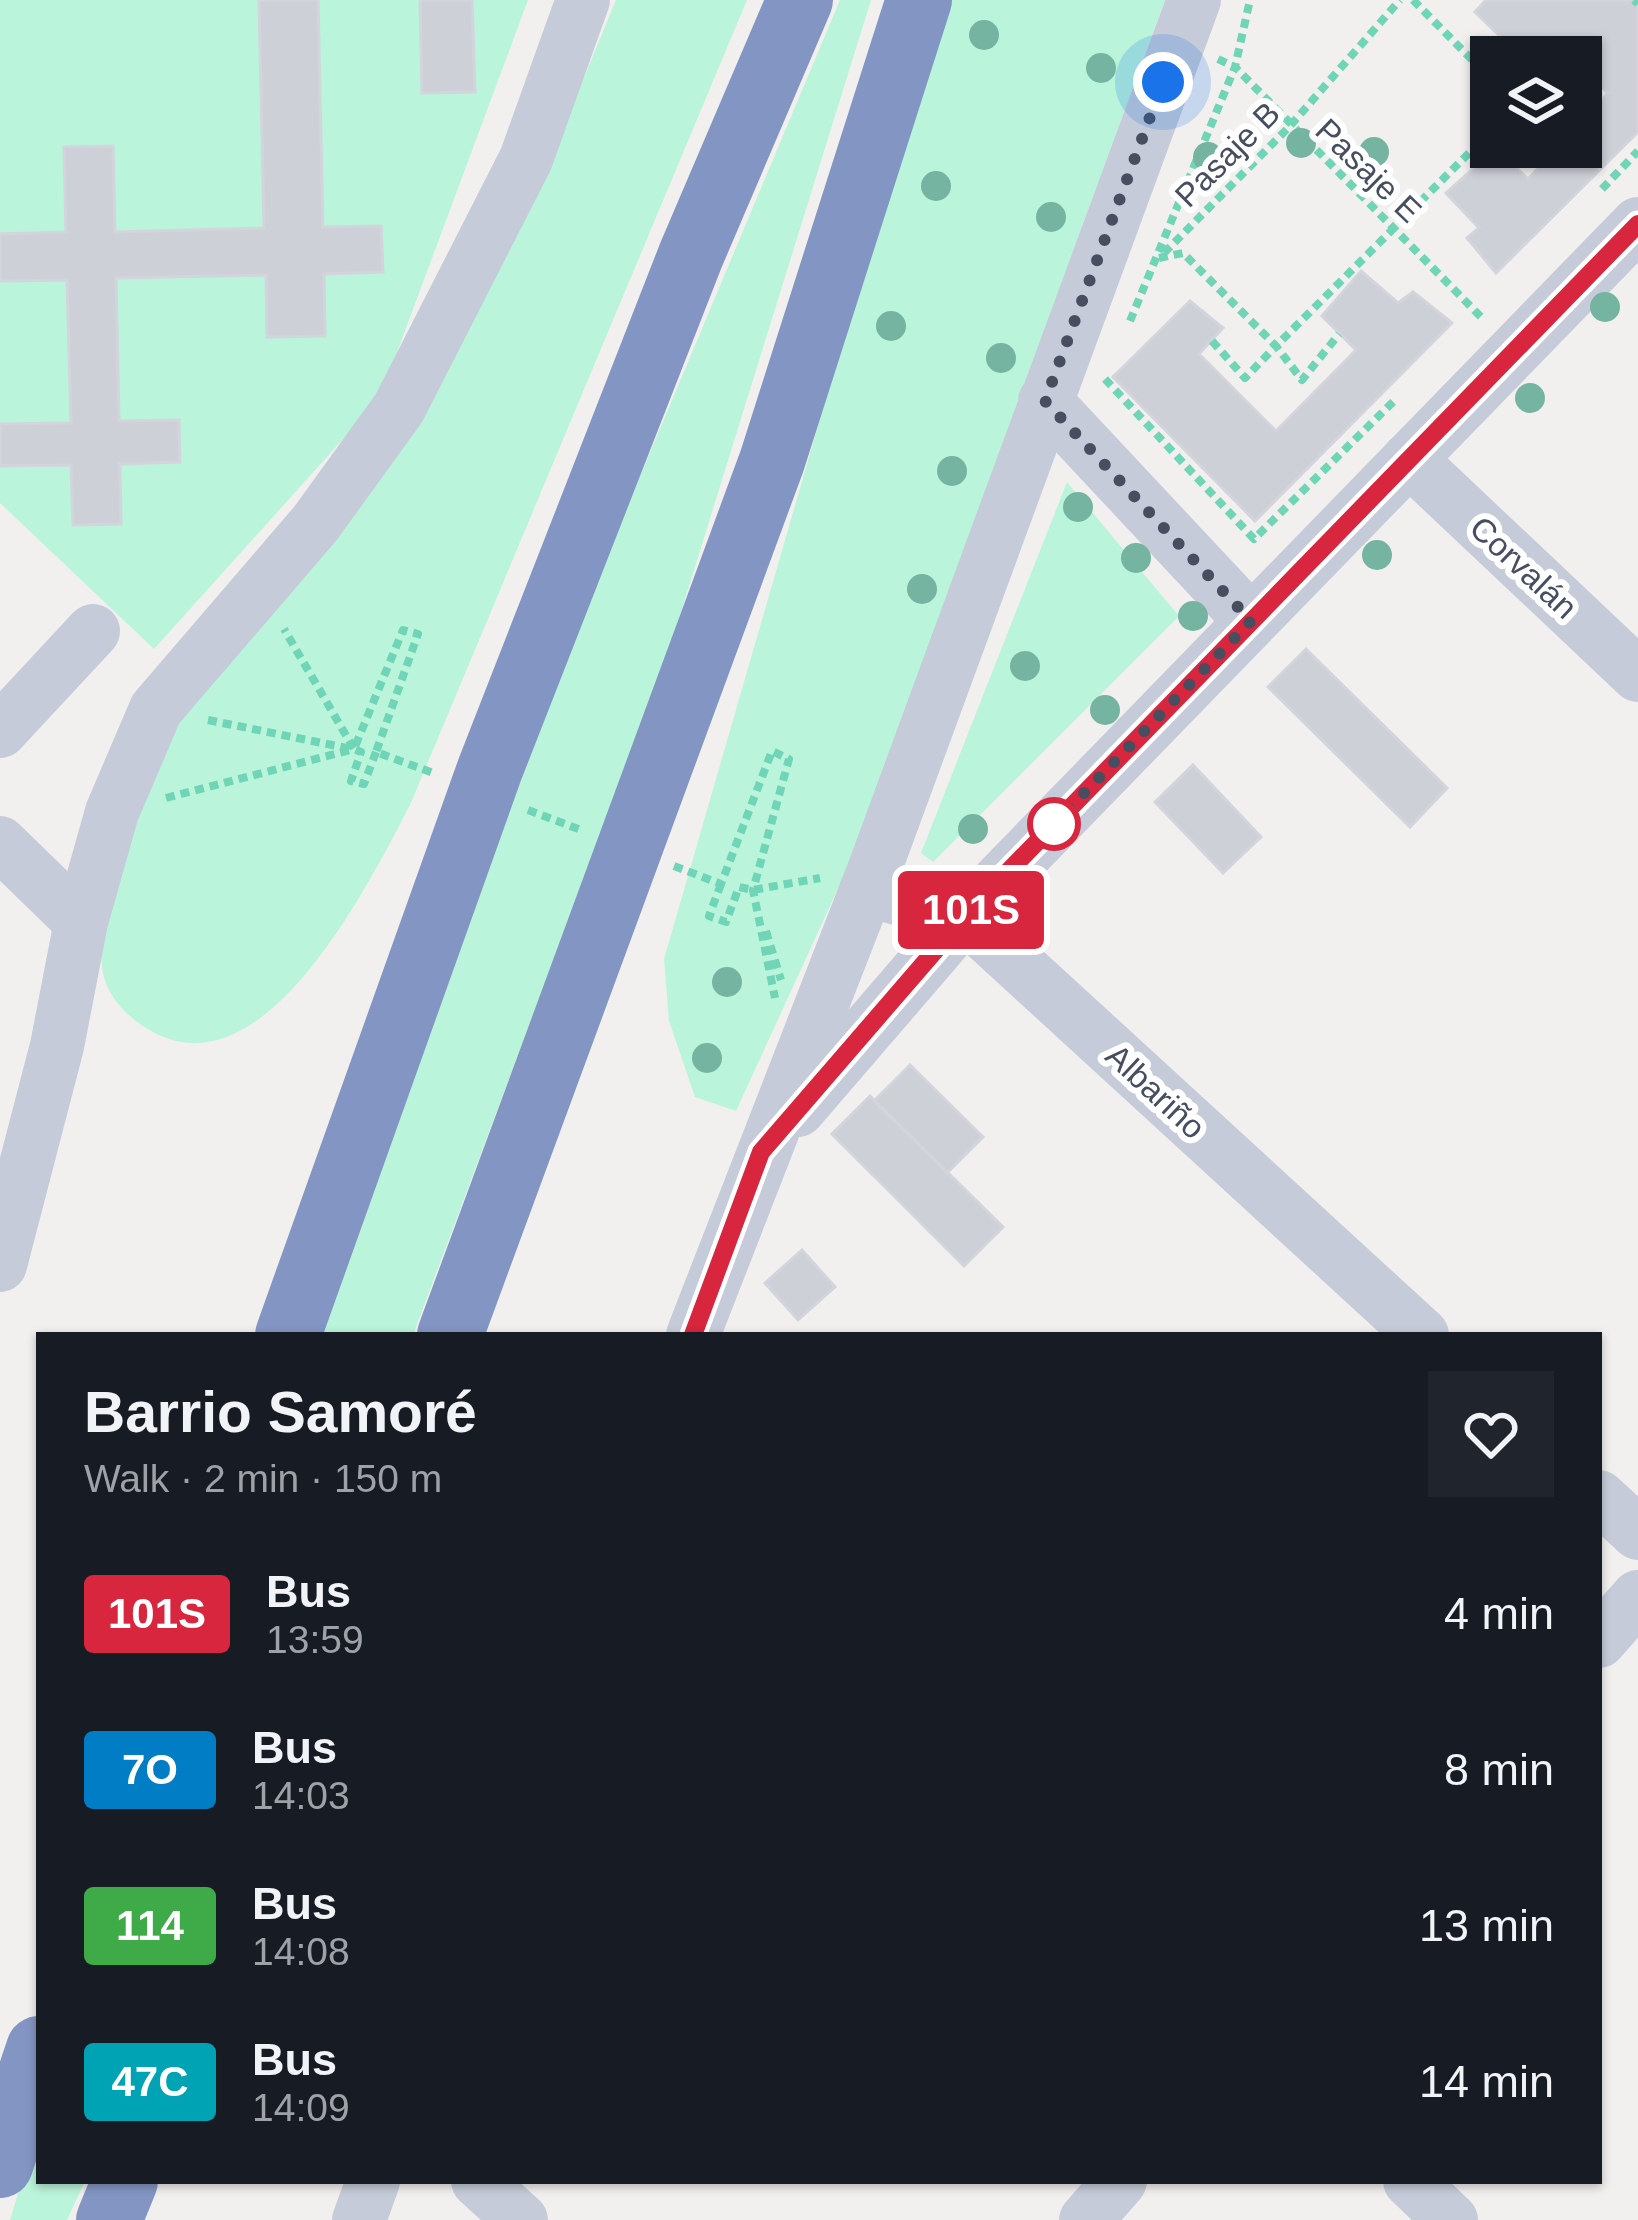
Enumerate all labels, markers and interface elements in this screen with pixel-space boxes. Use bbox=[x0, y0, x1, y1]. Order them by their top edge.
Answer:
map controls bbox=[1470, 36, 1602, 168]
button: layers bbox=[1470, 36, 1602, 168]
your location bbox=[1133, 52, 1193, 112]
street label: Pasaje B bbox=[1168, 95, 1287, 214]
street label: Pasaje E bbox=[1308, 111, 1429, 230]
street label: Corvalán bbox=[1463, 509, 1585, 626]
unlabelled marker bbox=[1029, 799, 1079, 849]
line badge: 101S bbox=[887, 871, 1055, 949]
text: 101S bbox=[922, 886, 1020, 933]
street label: Albariño bbox=[1099, 1037, 1213, 1146]
button: heart bbox=[1428, 1371, 1554, 1497]
text: Barrio Samoré bbox=[84, 1380, 477, 1444]
text: Walk · 2 min · 150 m bbox=[84, 1457, 442, 1500]
text: Bus bbox=[266, 1566, 351, 1617]
text: 4 min bbox=[1444, 1588, 1554, 1639]
text: 101S bbox=[108, 1590, 206, 1637]
text: 13:59 bbox=[266, 1618, 364, 1661]
text: Bus bbox=[252, 1722, 337, 1773]
text: 8 min bbox=[1444, 1744, 1554, 1795]
text: 7O bbox=[122, 1746, 178, 1793]
text: 14:03 bbox=[252, 1774, 350, 1817]
text: Bus bbox=[252, 1878, 337, 1929]
text: 13 min bbox=[1419, 1900, 1554, 1951]
text: 114 bbox=[116, 1902, 184, 1949]
text: 14:08 bbox=[252, 1930, 350, 1973]
text: Bus bbox=[252, 2034, 337, 2085]
text: 14 min bbox=[1419, 2056, 1554, 2107]
text: 47C bbox=[111, 2058, 189, 2105]
text: 14:09 bbox=[252, 2086, 350, 2129]

